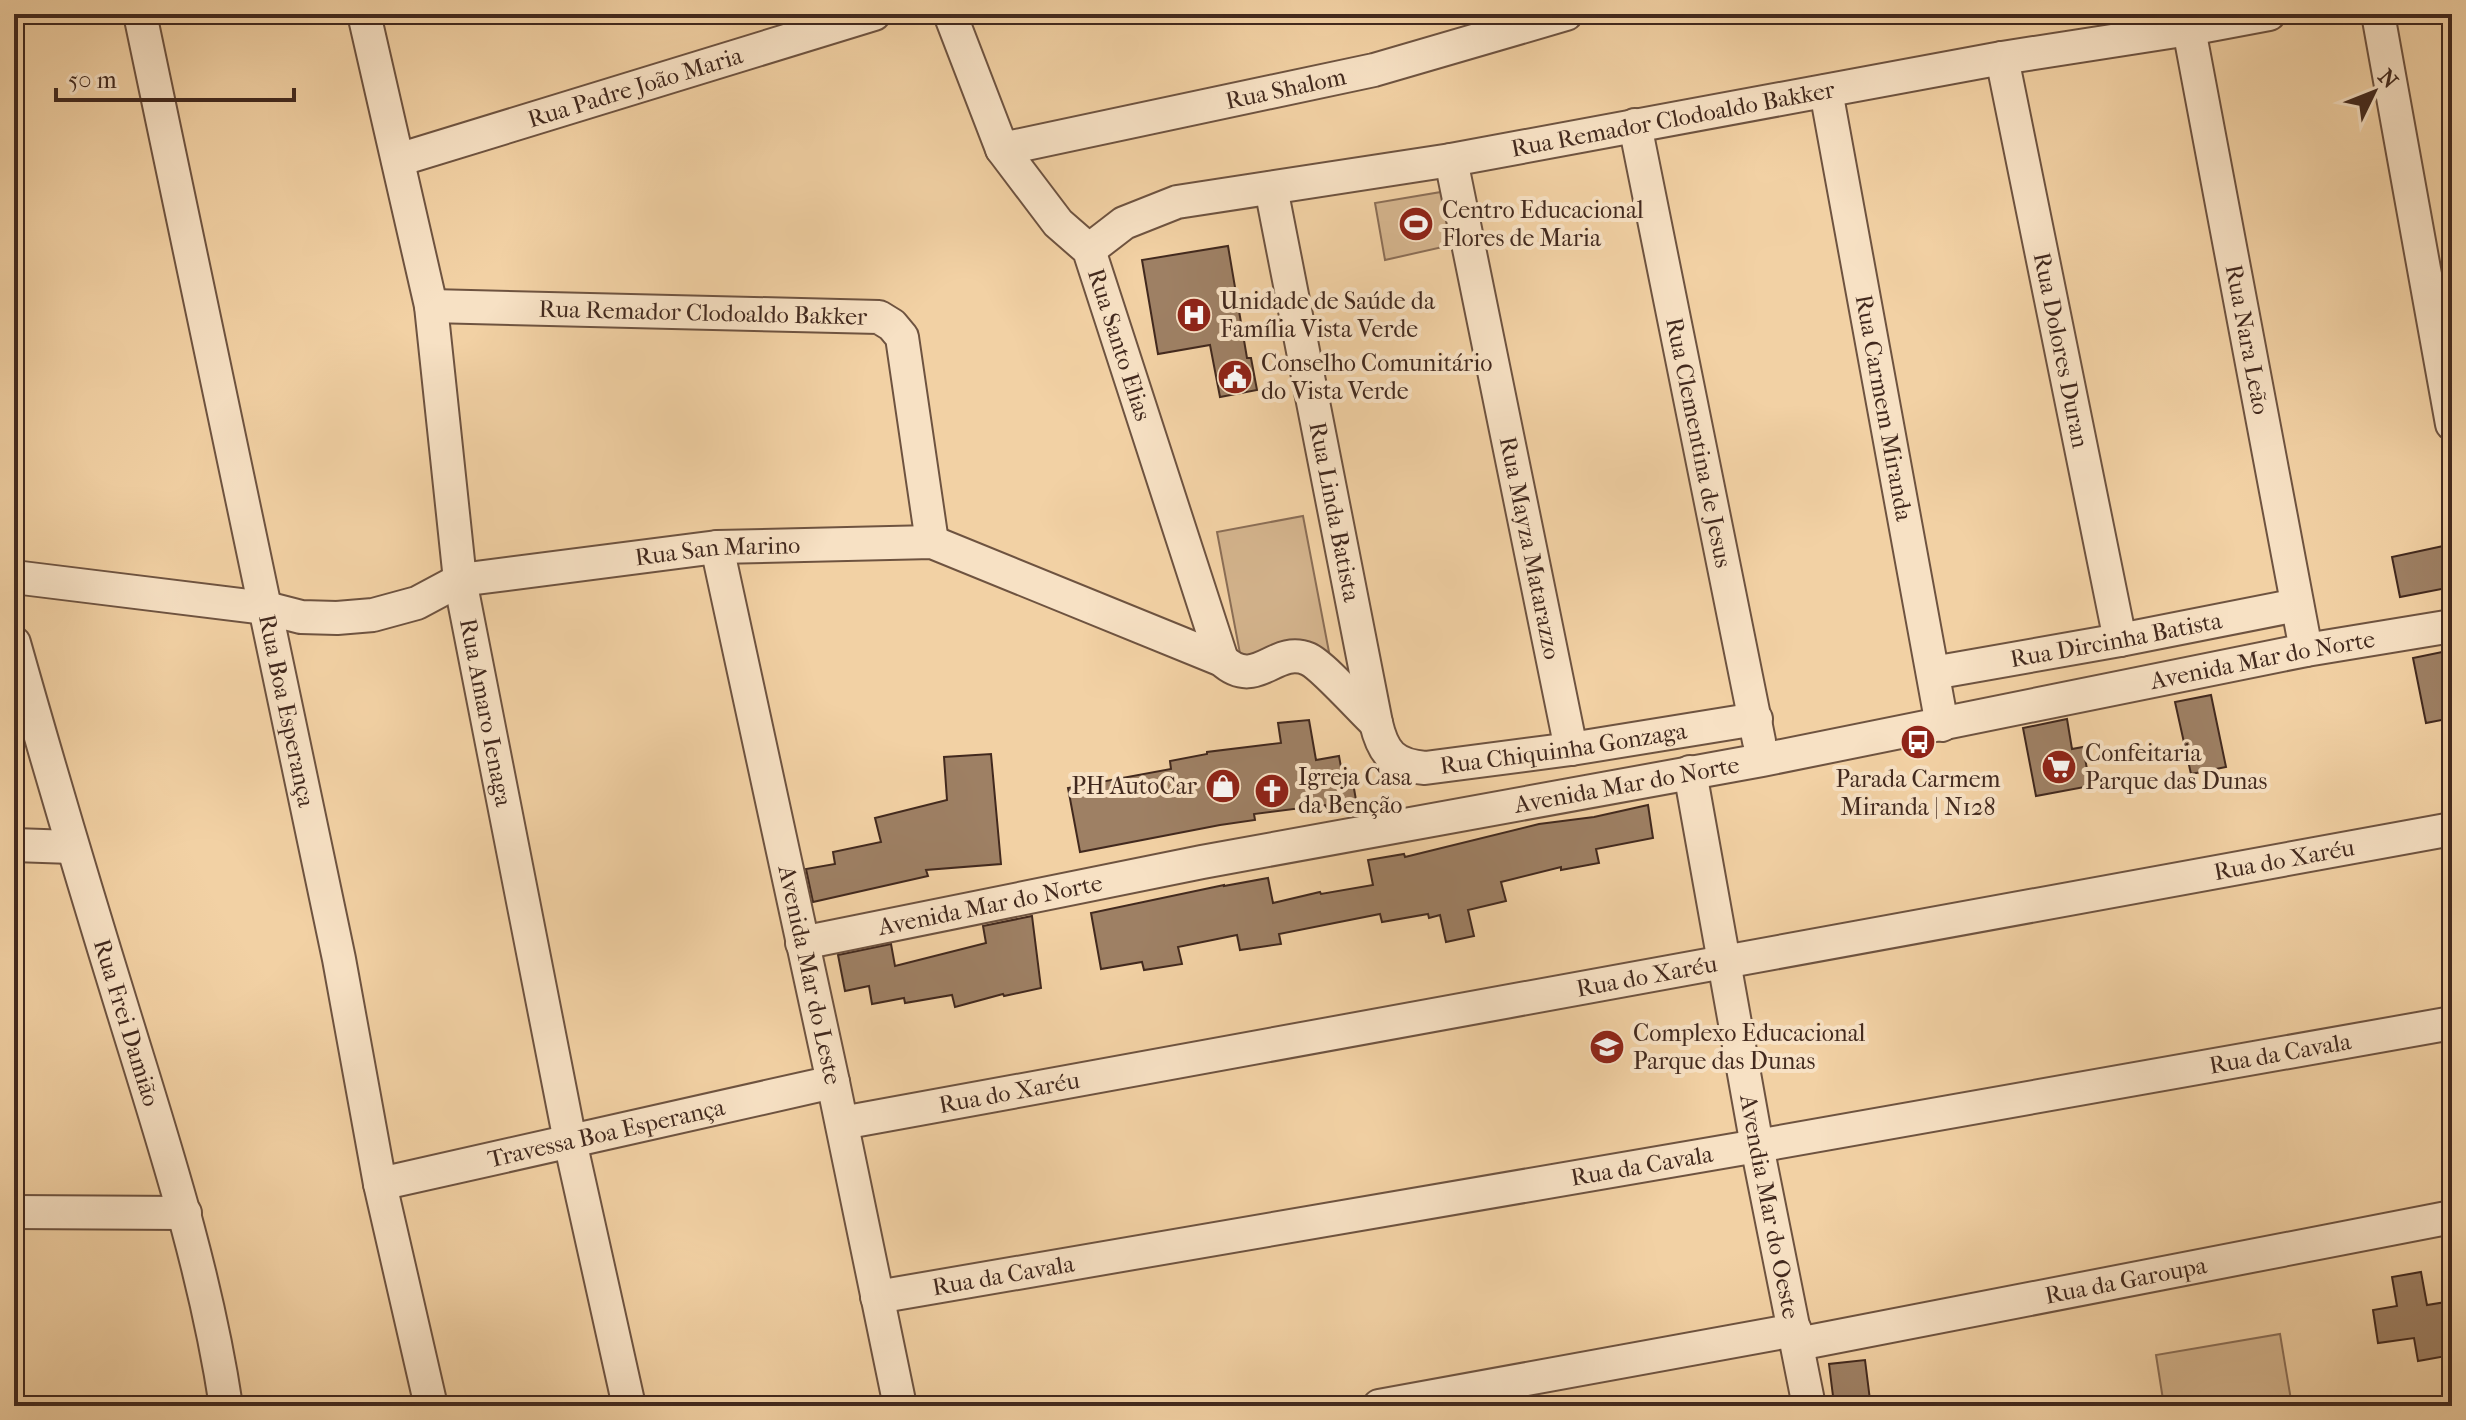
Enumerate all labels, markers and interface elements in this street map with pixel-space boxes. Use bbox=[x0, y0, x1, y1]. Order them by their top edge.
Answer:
street label: Rua Padre João Maria bbox=[524, 41, 747, 133]
scale bar bbox=[56, 52, 294, 102]
north arrow bbox=[2334, 52, 2414, 132]
street label: Rua Shalom bbox=[1223, 62, 1348, 115]
text: N bbox=[2373, 64, 2403, 94]
text: 50 m bbox=[68, 66, 117, 94]
street label: Rua Remador Clodoaldo Bakker bbox=[1509, 75, 1838, 163]
place label: Centro Educacional Flores de Maria bbox=[1442, 196, 1644, 252]
sports icon: Centro Educacional Flores de Maria bbox=[1397, 205, 1435, 243]
street label: Rua Dolores Duran bbox=[2028, 250, 2095, 450]
street label: Rua Nara Leão bbox=[2220, 262, 2275, 417]
street label: Rua Santo Elias bbox=[1082, 265, 1157, 424]
place label: Unidade de Saúde da Família Vista Verde bbox=[1220, 287, 1436, 343]
street label: Rua Carmem Miranda bbox=[1850, 292, 1919, 524]
street label: Rua Remador Clodoaldo Bakker bbox=[538, 295, 868, 331]
hospital icon: Unidade de Saúde da Família Vista Verde bbox=[1175, 296, 1213, 334]
street label: Rua Clementina de Jesus bbox=[1660, 315, 1738, 570]
place label: Conselho Comunitário do Vista Verde bbox=[1261, 349, 1492, 405]
public building icon: Conselho Comunitário do Vista Verde bbox=[1216, 358, 1254, 396]
street label: Rua Linda Batista bbox=[1303, 420, 1366, 605]
street label: Rua Mayza Matarazzo bbox=[1494, 434, 1566, 662]
street label: Rua San Marino bbox=[633, 531, 801, 571]
street label: Rua Dircinha Batista bbox=[2008, 606, 2225, 673]
street label: Rua Boa Esperança bbox=[253, 612, 321, 810]
street label: Rua Amaro Ienaga bbox=[454, 616, 518, 810]
street label: Avenida Mar do Norte bbox=[2147, 625, 2377, 695]
street label: Rua Chiquinha Gonzaga bbox=[1438, 716, 1689, 780]
bus stop icon: Parada Carmem Miranda | N128 bbox=[1899, 723, 1937, 761]
place label: Confeitaria Parque das Dunas bbox=[2085, 739, 2268, 795]
supermarket icon: Confeitaria Parque das Dunas bbox=[2040, 748, 2078, 786]
street label: Avenida Mar do Norte bbox=[1511, 750, 1742, 819]
place label: Igreja Casa da Benção bbox=[1298, 763, 1413, 820]
place label: Parada Carmem Miranda | N128 bbox=[1835, 765, 2001, 821]
shop icon: PH AutoCar bbox=[1204, 767, 1242, 805]
place label: PH AutoCar bbox=[1072, 772, 1198, 800]
church icon: Igreja Casa da Benção bbox=[1253, 772, 1291, 810]
street label: Rua do Xaréu bbox=[2212, 833, 2357, 886]
street label: Avenida Mar do Leste bbox=[772, 862, 847, 1087]
street label: Avenida Mar do Norte bbox=[875, 869, 1105, 941]
street label: Rua Frei Damião bbox=[88, 936, 166, 1110]
street label: Rua do Xaréu bbox=[1574, 949, 1720, 1003]
place label: Complexo Educacional Parque das Dunas bbox=[1633, 1019, 1866, 1075]
street label: Rua da Cavala bbox=[2207, 1027, 2354, 1080]
school or university icon: Complexo Educacional Parque das Dunas bbox=[1588, 1028, 1626, 1066]
street label: Rua do Xaréu bbox=[937, 1066, 1082, 1119]
street label: Avendia Mar do Oeste bbox=[1734, 1091, 1805, 1321]
street label: Travessa Boa Esperança bbox=[485, 1093, 728, 1173]
street label: Rua da Cavala bbox=[1569, 1140, 1716, 1192]
street label: Rua da Cavala bbox=[930, 1249, 1077, 1301]
street label: Rua da Garoupa bbox=[2043, 1251, 2210, 1310]

